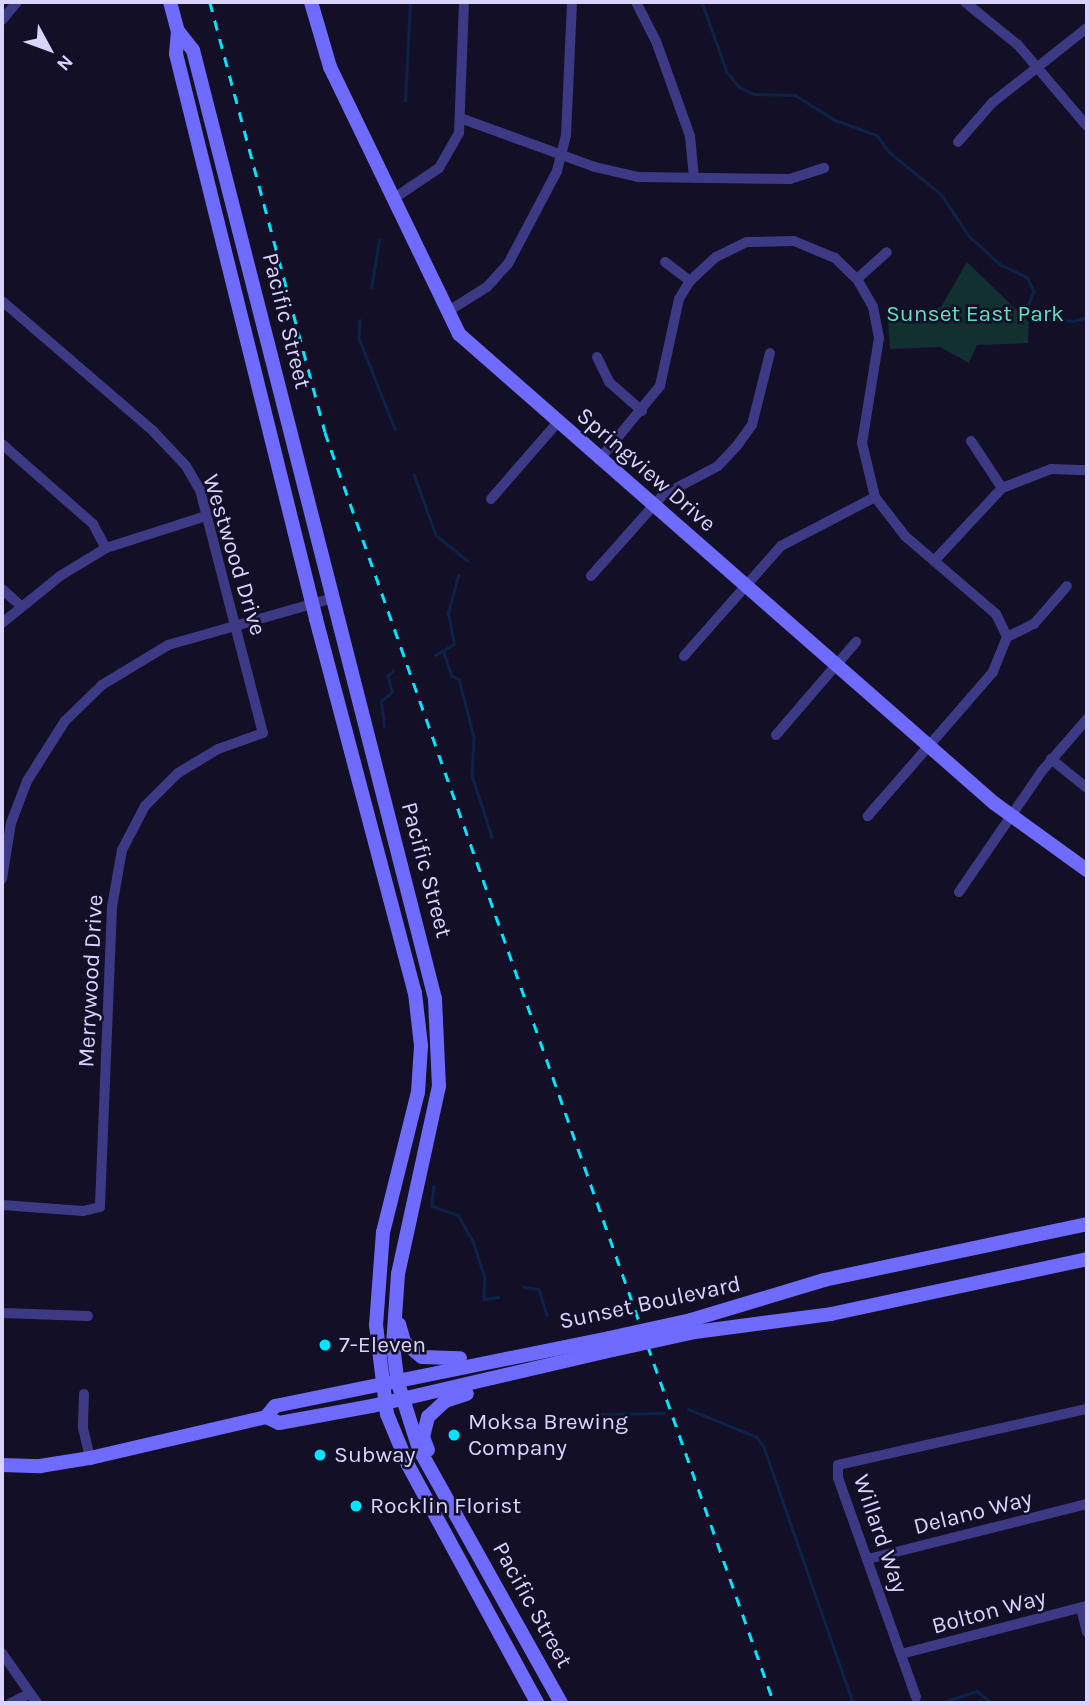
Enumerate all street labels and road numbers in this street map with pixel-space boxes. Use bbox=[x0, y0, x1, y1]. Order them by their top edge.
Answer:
street label: Pacific Street bbox=[256, 250, 316, 392]
street label: Springview Drive bbox=[571, 402, 721, 538]
street label: Westwood Drive bbox=[196, 471, 272, 639]
street label: Pacific Street bbox=[395, 799, 457, 941]
street label: Merrywood Drive bbox=[73, 894, 109, 1068]
street label: Sunset Boulevard bbox=[557, 1270, 743, 1336]
street label: Willard Way bbox=[847, 1471, 913, 1597]
street label: Delano Way bbox=[911, 1485, 1035, 1541]
street label: Pacific Street bbox=[486, 1537, 578, 1673]
street label: Bolton Way bbox=[929, 1584, 1049, 1640]

